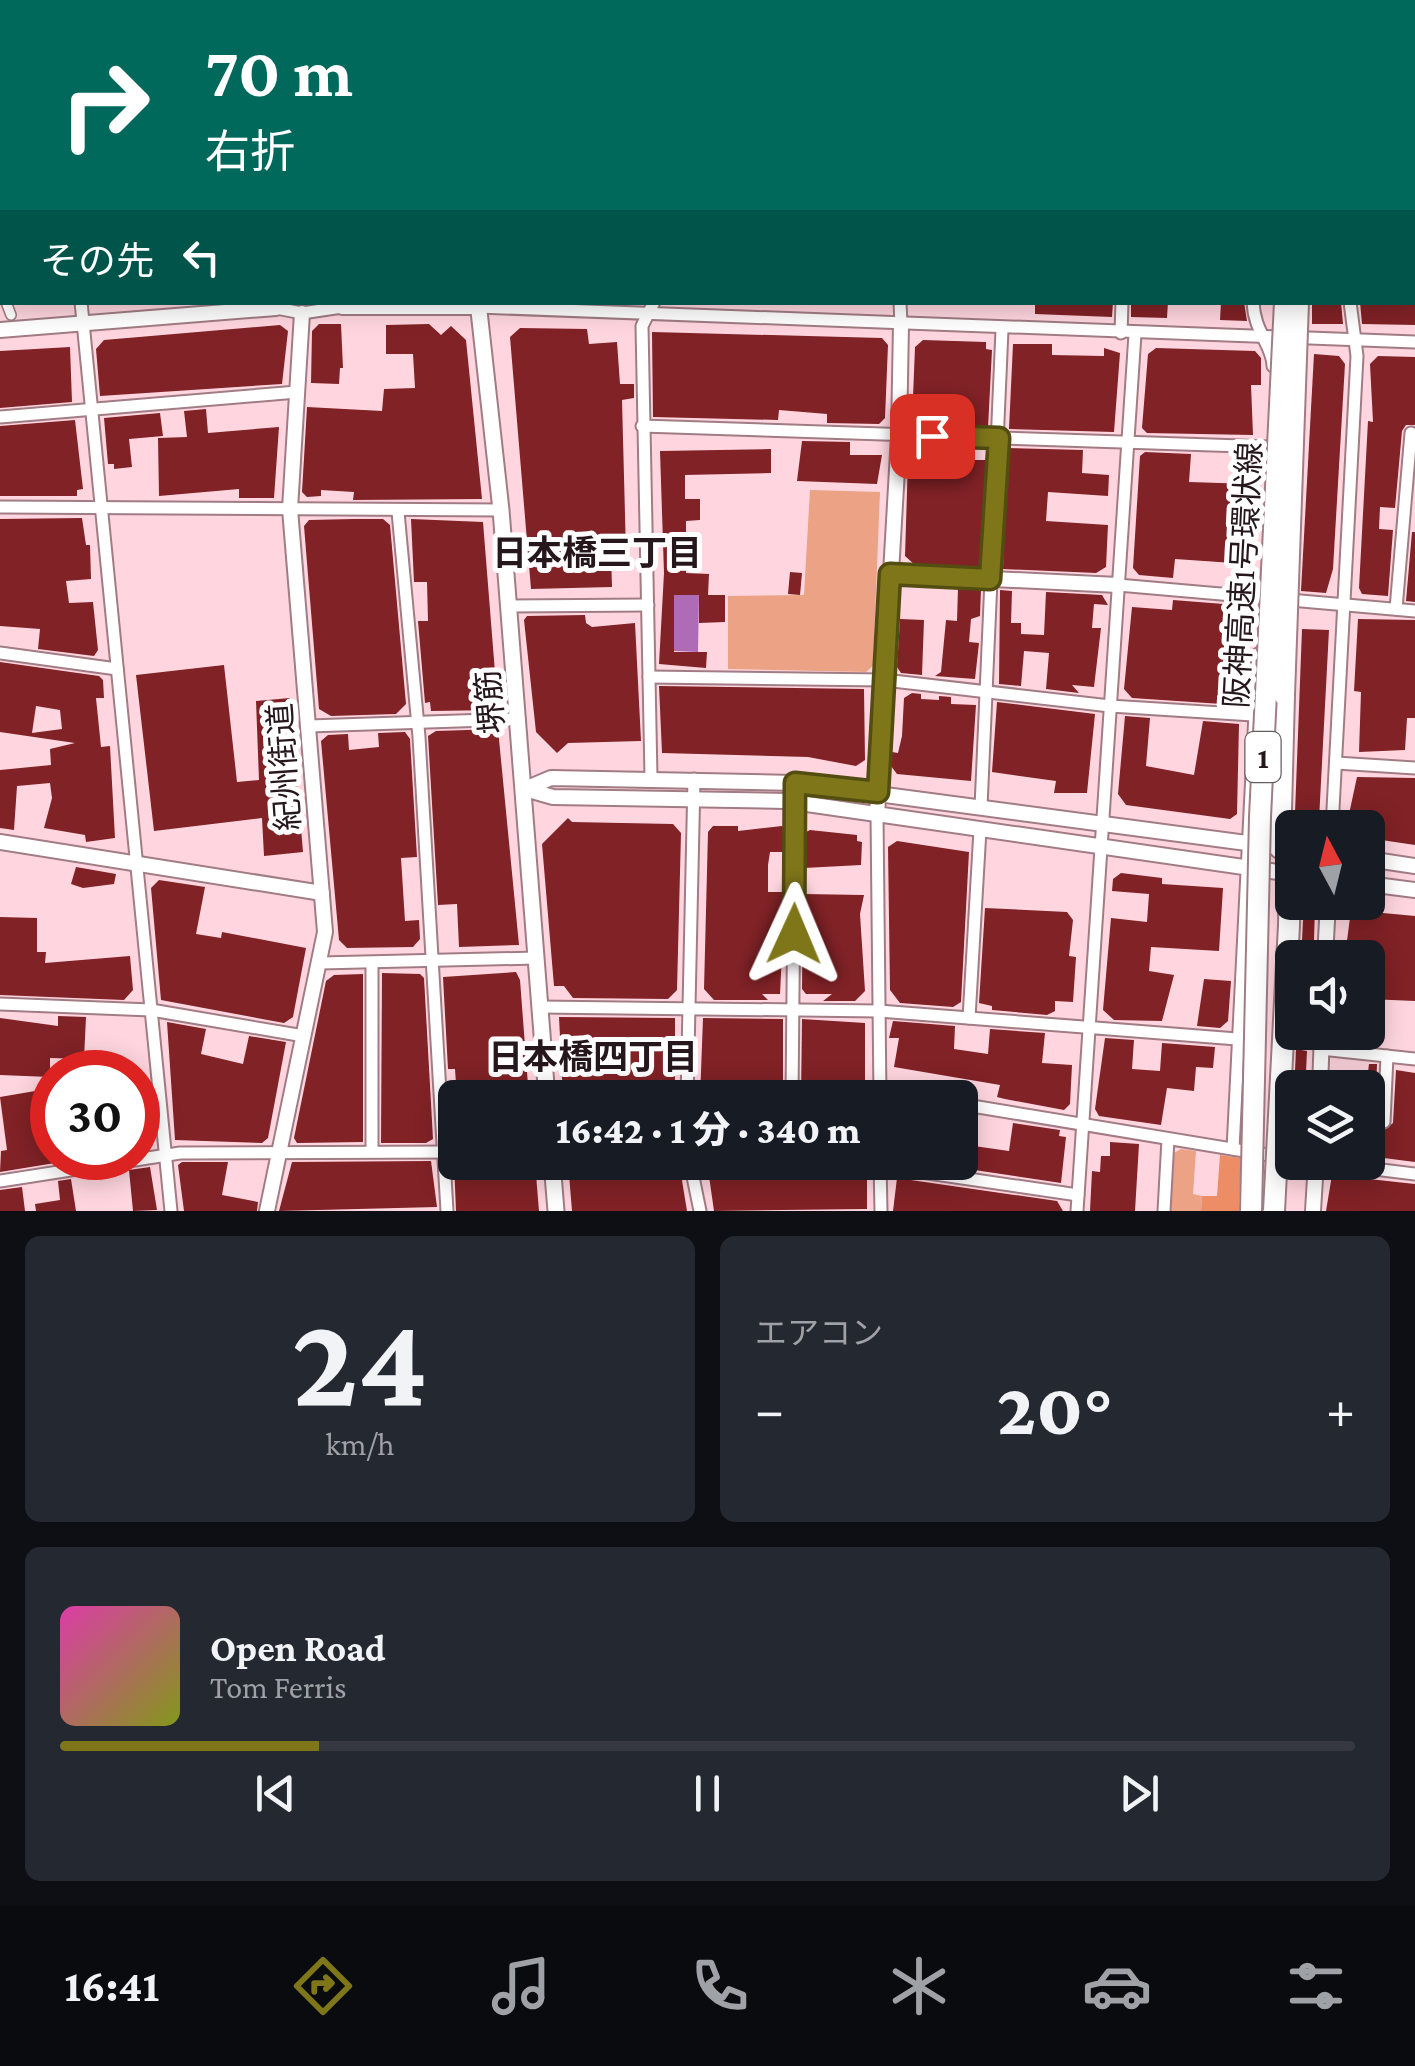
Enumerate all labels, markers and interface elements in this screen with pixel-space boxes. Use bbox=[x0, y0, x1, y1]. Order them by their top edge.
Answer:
text: 70 m bbox=[205, 33, 353, 111]
icon: right bbox=[40, 40, 170, 170]
text: 右折 bbox=[205, 127, 295, 177]
icon: left bbox=[174, 230, 229, 285]
text: その先 bbox=[40, 240, 154, 282]
pin bbox=[890, 394, 975, 479]
icon: arrive bbox=[905, 409, 960, 464]
street label: 阪神高速1号環状線 bbox=[1218, 441, 1268, 709]
district label: 日本橋三丁目 bbox=[492, 534, 702, 573]
street label: 堺筋 bbox=[469, 669, 511, 735]
street label: 紀州街道 bbox=[262, 702, 306, 832]
road number: 1 bbox=[1246, 732, 1280, 782]
north arrow bbox=[1275, 810, 1385, 920]
map controls bbox=[1275, 810, 1385, 1180]
position arrow bbox=[742, 882, 846, 986]
button: sound bbox=[1275, 940, 1385, 1050]
district label: 日本橋四丁目 bbox=[488, 1038, 698, 1077]
speed limit sign: 30 bbox=[30, 1050, 160, 1180]
button: layers bbox=[1275, 1070, 1385, 1180]
text: 16:42 · 1 分 · 340 m bbox=[556, 1109, 860, 1151]
text: 24 bbox=[292, 1288, 428, 1433]
text: エアコン bbox=[755, 1315, 883, 1351]
text: 20° bbox=[997, 1367, 1113, 1450]
text: − bbox=[755, 1379, 784, 1440]
text: + bbox=[1326, 1379, 1355, 1440]
text: km/h bbox=[326, 1426, 395, 1462]
text: Open Road bbox=[210, 1627, 386, 1669]
text: Tom Ferris bbox=[210, 1669, 347, 1705]
icon: previous bbox=[248, 1766, 303, 1821]
icon: pause bbox=[680, 1766, 735, 1821]
icon: next bbox=[1112, 1766, 1167, 1821]
icon: directions bbox=[288, 1951, 358, 2021]
icon: music bbox=[486, 1951, 556, 2021]
icon: phone bbox=[685, 1951, 755, 2021]
icon: climate bbox=[884, 1951, 954, 2021]
icon: car bbox=[1082, 1951, 1152, 2021]
icon: filters bbox=[1281, 1951, 1351, 2021]
text: 16:41 bbox=[64, 1961, 159, 2011]

